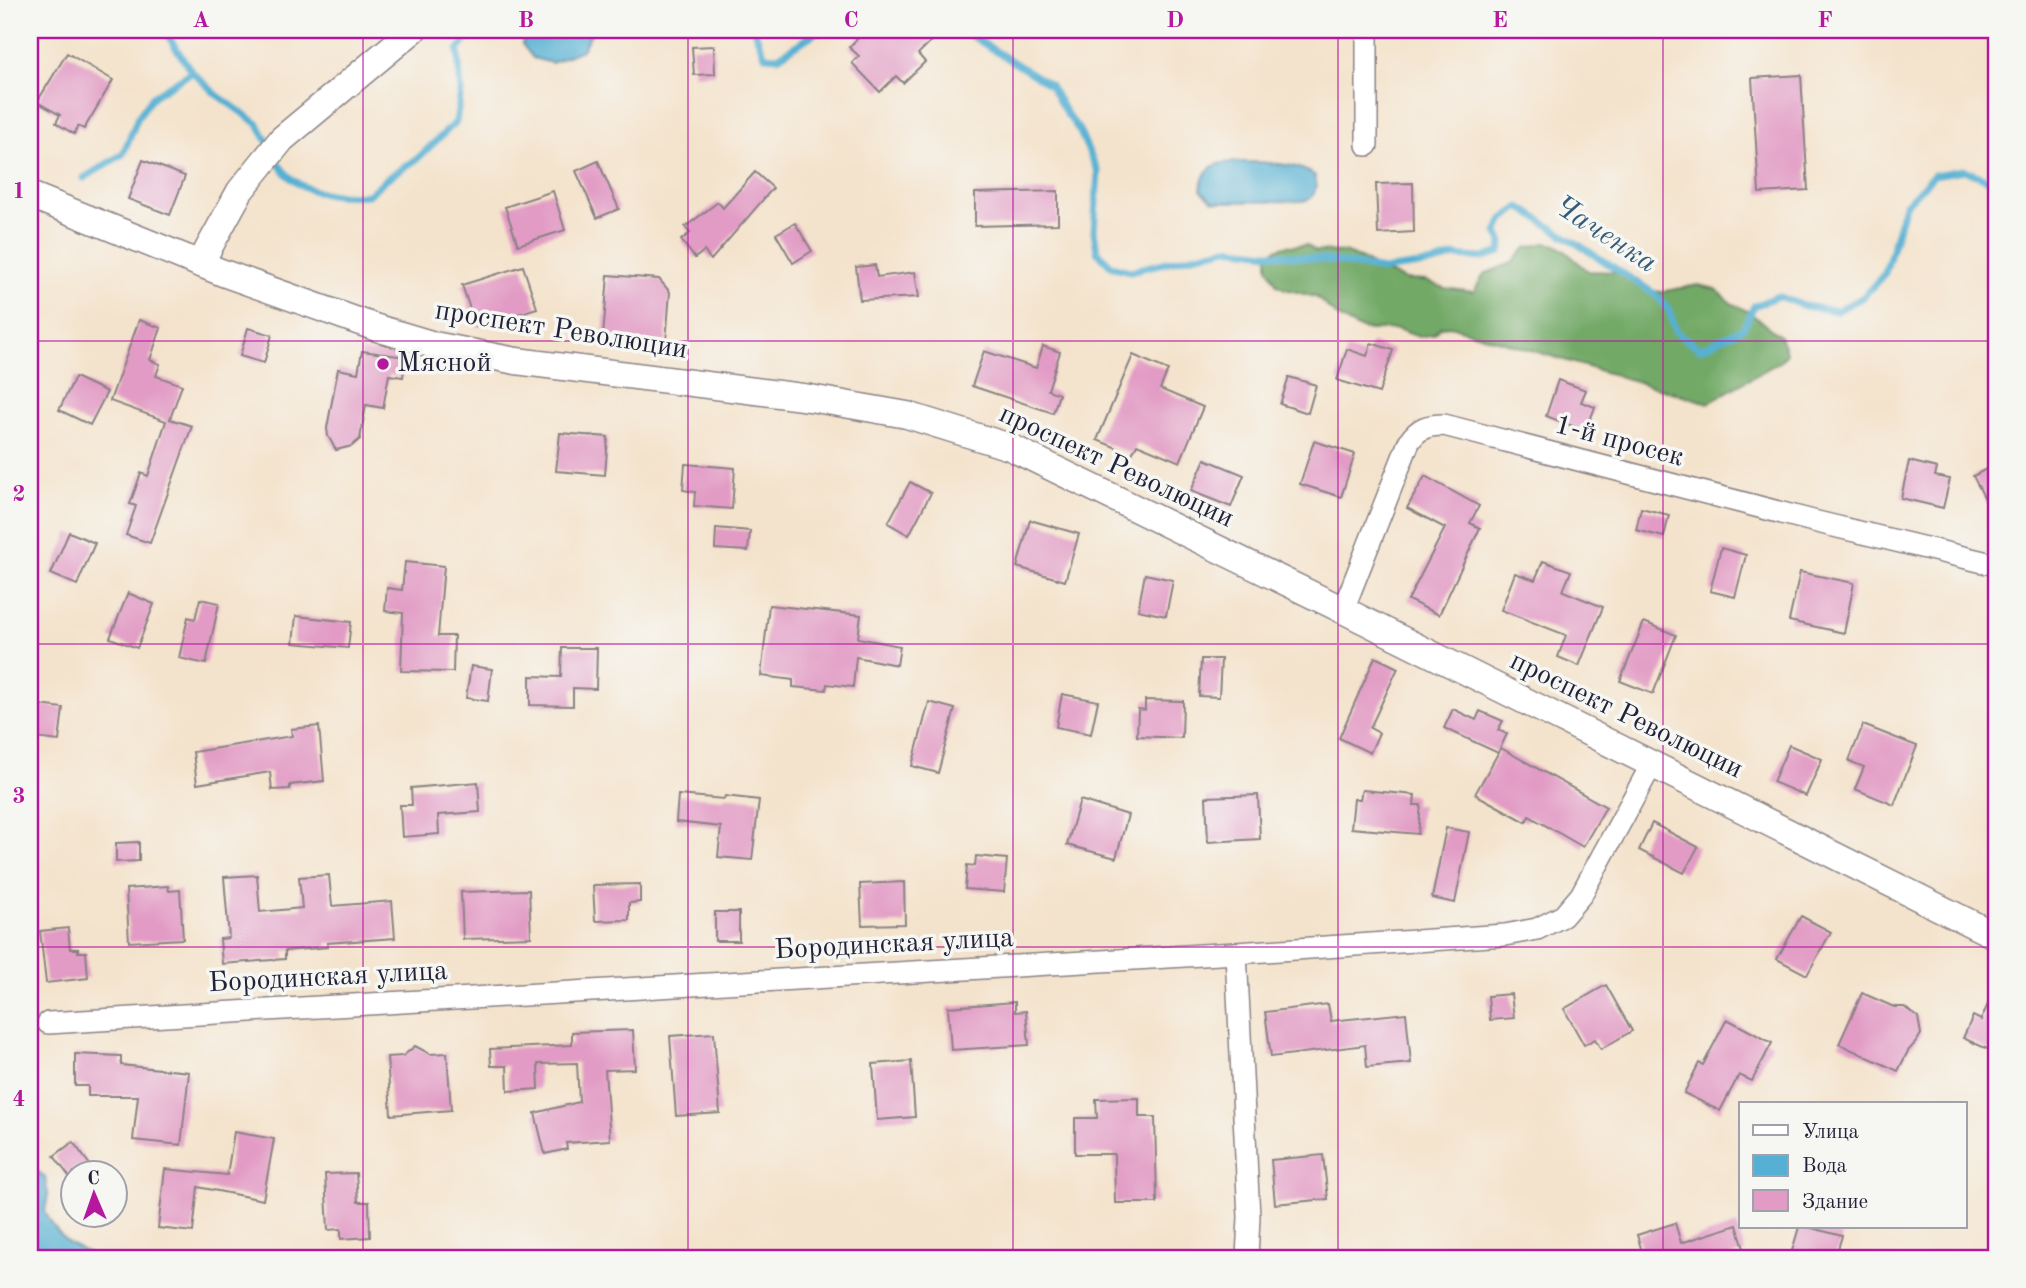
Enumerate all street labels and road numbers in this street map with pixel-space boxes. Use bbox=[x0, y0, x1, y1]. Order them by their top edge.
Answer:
street label: проспект Революции bbox=[433, 297, 689, 365]
street label: проспект Революции bbox=[994, 400, 1238, 534]
street label: 1-й просек bbox=[1551, 411, 1687, 473]
street label: проспект Революции bbox=[1505, 647, 1747, 785]
street label: Бородинская улица bbox=[774, 925, 1015, 965]
street label: Бородинская улица bbox=[208, 958, 449, 998]

